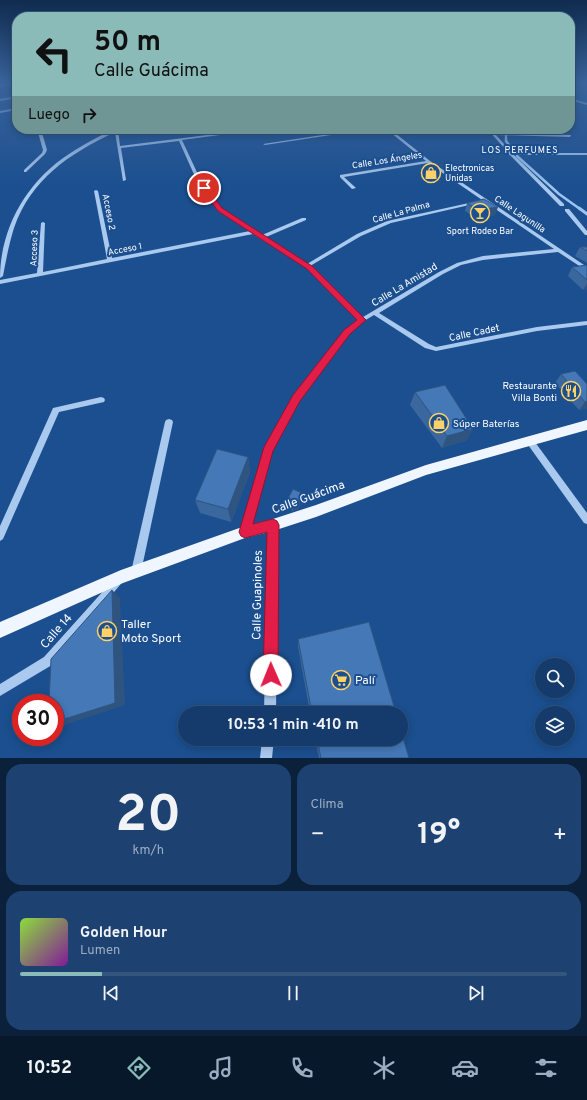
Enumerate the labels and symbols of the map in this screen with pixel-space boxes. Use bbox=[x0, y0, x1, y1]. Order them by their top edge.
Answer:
district label: LOS PERFUMES bbox=[481, 145, 559, 156]
street label: Calle Los Ángeles bbox=[351, 149, 423, 171]
shop icon: Electronicas Unidas bbox=[420, 162, 442, 184]
place label: Electronicas Unidas bbox=[445, 163, 494, 184]
pin bbox=[187, 171, 221, 205]
street label: Acceso 2 bbox=[100, 193, 117, 231]
street label: Calle Lagunilla bbox=[492, 193, 548, 236]
street label: Calle La Palma bbox=[371, 199, 431, 226]
bar icon: Sport Rodeo Bar bbox=[469, 202, 491, 224]
place label: Sport Rodeo Bar bbox=[446, 226, 514, 237]
street label: Acceso 3 bbox=[28, 230, 41, 267]
street label: Acceso 1 bbox=[107, 241, 143, 258]
street label: Calle La Amistad bbox=[369, 261, 440, 310]
street label: Calle Cadet bbox=[448, 322, 501, 345]
place label: Restaurante Villa Bonti bbox=[502, 380, 557, 405]
restaurant icon: Restaurante Villa Bonti bbox=[560, 380, 582, 402]
shop icon: Súper Baterías bbox=[428, 412, 450, 434]
place label: Súper Baterías bbox=[453, 418, 520, 431]
street label: Calle Guácima bbox=[270, 477, 347, 519]
street label: Calle Guapinoles bbox=[249, 550, 267, 640]
street label: Calle 14 bbox=[37, 611, 76, 653]
place label: Taller Moto Sport bbox=[121, 617, 181, 647]
shop icon: Taller Moto Sport bbox=[96, 620, 118, 642]
position arrow bbox=[250, 654, 292, 696]
supermarket icon: Palí bbox=[330, 669, 352, 691]
place label: Palí bbox=[355, 673, 376, 689]
speed limit sign: 30 bbox=[12, 694, 64, 746]

